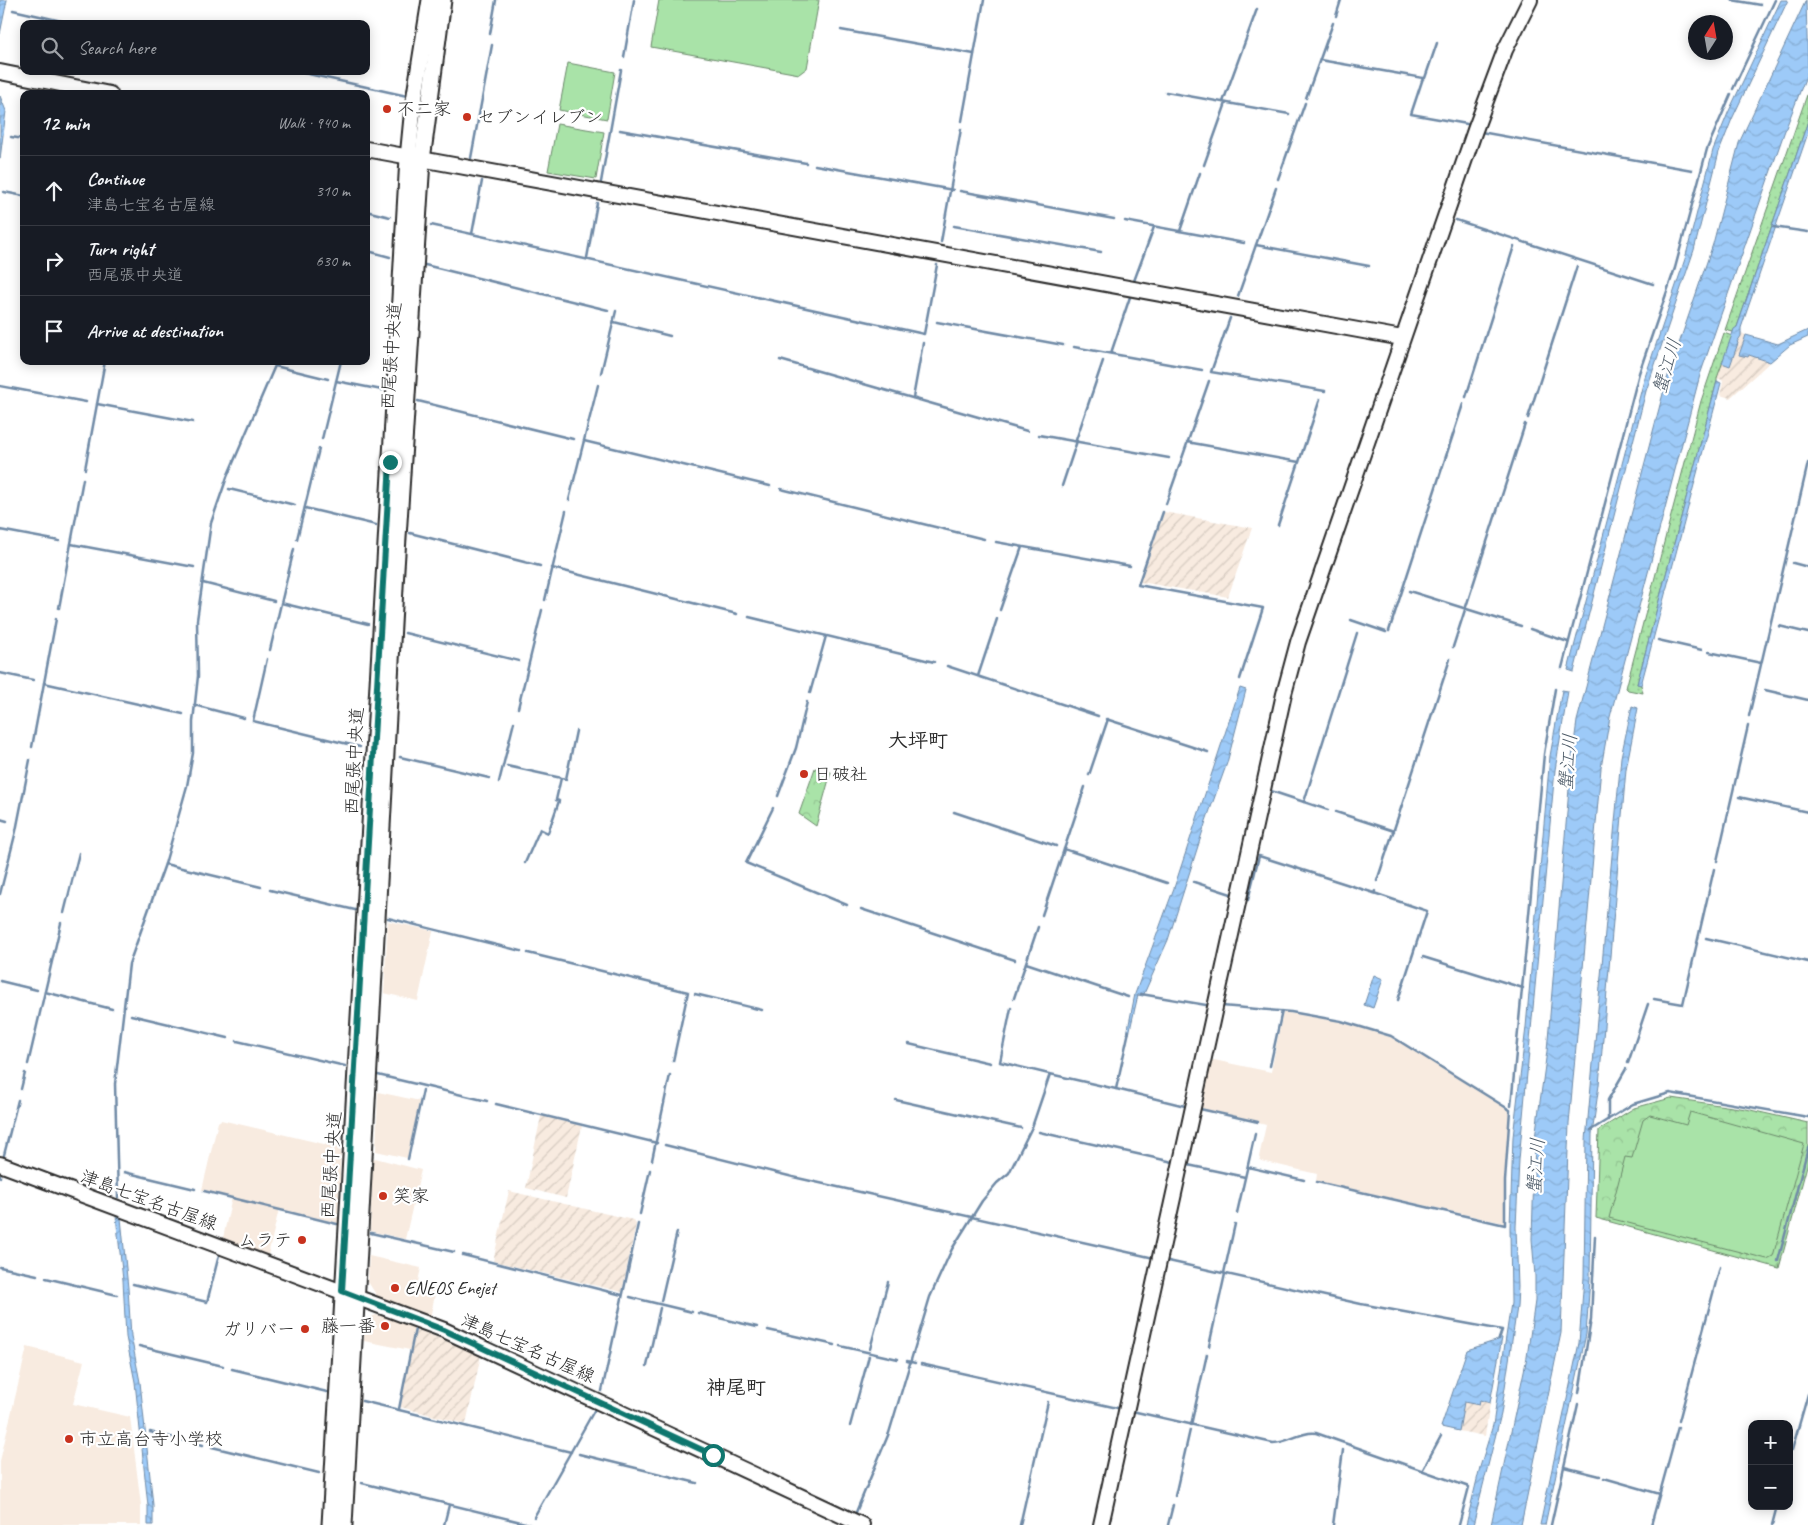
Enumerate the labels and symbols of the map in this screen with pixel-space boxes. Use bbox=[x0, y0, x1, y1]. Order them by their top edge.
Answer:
north arrow bbox=[1688, 15, 1733, 60]
place label: 不二家 bbox=[397, 98, 451, 120]
marker: 不二家 bbox=[381, 103, 393, 115]
place label: セブンイレブン bbox=[477, 106, 603, 128]
marker: セブンイレブン bbox=[461, 111, 473, 123]
street label: 西尾張中央道 bbox=[376, 301, 406, 411]
water label: 蟹江川 bbox=[1647, 335, 1687, 397]
route end bbox=[379, 451, 402, 474]
street label: 西尾張中央道 bbox=[340, 706, 368, 816]
district label: 大坪町 bbox=[888, 728, 948, 753]
water label: 蟹江川 bbox=[1554, 733, 1582, 791]
place label: 日破社 bbox=[814, 763, 868, 785]
marker: 日破社 bbox=[798, 768, 810, 780]
street label: 西尾張中央道 bbox=[316, 1110, 346, 1220]
water label: 蟹江川 bbox=[1522, 1137, 1550, 1195]
street label: 津島七宝名古屋線 bbox=[78, 1165, 220, 1235]
place label: 笑家 bbox=[393, 1185, 429, 1207]
marker: 笑家 bbox=[377, 1190, 389, 1202]
place label: ムラテ bbox=[238, 1229, 292, 1251]
marker: ムラテ bbox=[296, 1234, 308, 1246]
place label: ENEOS Enejet bbox=[405, 1277, 499, 1299]
marker: ENEOS Enejet bbox=[389, 1282, 401, 1294]
street label: 津島七宝名古屋線 bbox=[458, 1309, 598, 1387]
place label: 藤一番 bbox=[321, 1315, 375, 1337]
place label: ガリバー bbox=[223, 1318, 295, 1340]
marker: 藤一番 bbox=[379, 1320, 391, 1332]
marker: ガリバー bbox=[299, 1323, 311, 1335]
district label: 神尾町 bbox=[706, 1375, 766, 1400]
place label: 市立高台寺小学校 bbox=[79, 1428, 223, 1450]
marker: 市立高台寺小学校 bbox=[63, 1433, 75, 1445]
route start bbox=[702, 1444, 725, 1467]

